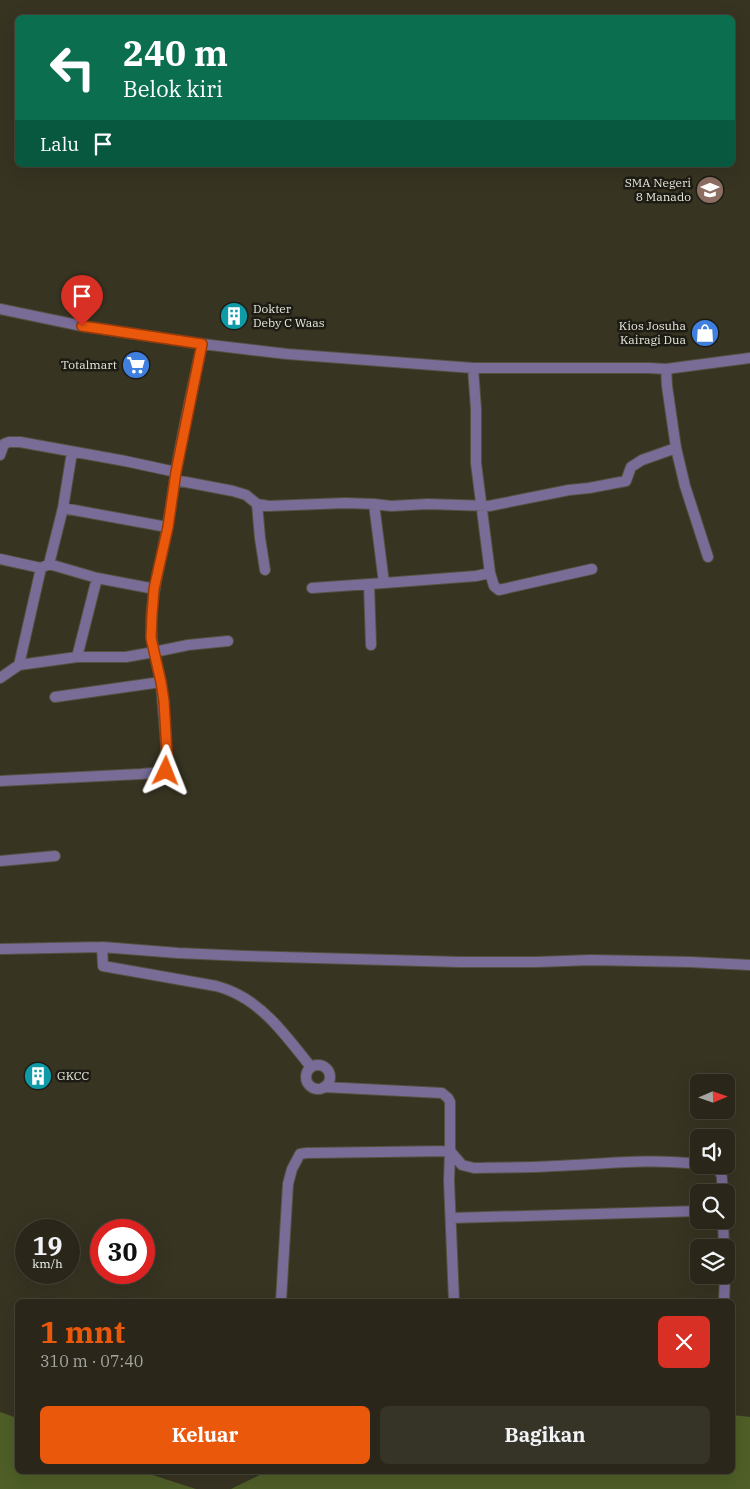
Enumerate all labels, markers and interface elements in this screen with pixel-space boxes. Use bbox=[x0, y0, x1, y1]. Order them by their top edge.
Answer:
text: 240 m bbox=[123, 30, 228, 76]
icon: left bbox=[40, 35, 105, 100]
text: Belok kiri bbox=[123, 74, 223, 103]
icon: arrive bbox=[89, 130, 117, 158]
text: Lalu bbox=[40, 132, 79, 156]
place label: SMA Negeri 8 Manado bbox=[625, 175, 691, 204]
school or university icon: SMA Negeri 8 Manado bbox=[695, 175, 725, 205]
pin bbox=[61, 275, 103, 326]
icon: arrive bbox=[68, 282, 96, 310]
building icon: Dokter Deby C Waas bbox=[219, 301, 249, 331]
place label: Dokter Deby C Waas bbox=[253, 301, 325, 330]
place label: Kios Josuha Kairagi Dua bbox=[619, 318, 686, 347]
shop icon: Kios Josuha Kairagi Dua bbox=[690, 318, 720, 348]
supermarket icon: Totalmart bbox=[121, 350, 151, 380]
place label: Totalmart bbox=[61, 357, 117, 372]
position arrow bbox=[139, 744, 191, 796]
building icon: GKCC bbox=[23, 1061, 53, 1091]
place label: GKCC bbox=[57, 1068, 89, 1083]
north arrow bbox=[690, 1074, 735, 1119]
map controls bbox=[690, 1074, 735, 1284]
button: sound bbox=[690, 1129, 735, 1174]
button: search bbox=[690, 1184, 735, 1229]
speed limit sign: 30 bbox=[90, 1219, 155, 1284]
text: 19 bbox=[32, 1229, 63, 1262]
button: layers bbox=[690, 1239, 735, 1284]
text: km/h bbox=[32, 1256, 63, 1271]
text: 1 mnt bbox=[40, 1312, 125, 1351]
button: close bbox=[658, 1316, 710, 1368]
text: 310 m · 07:40 bbox=[40, 1351, 143, 1371]
button: Keluar bbox=[40, 1406, 370, 1464]
button: Bagikan bbox=[380, 1406, 710, 1464]

